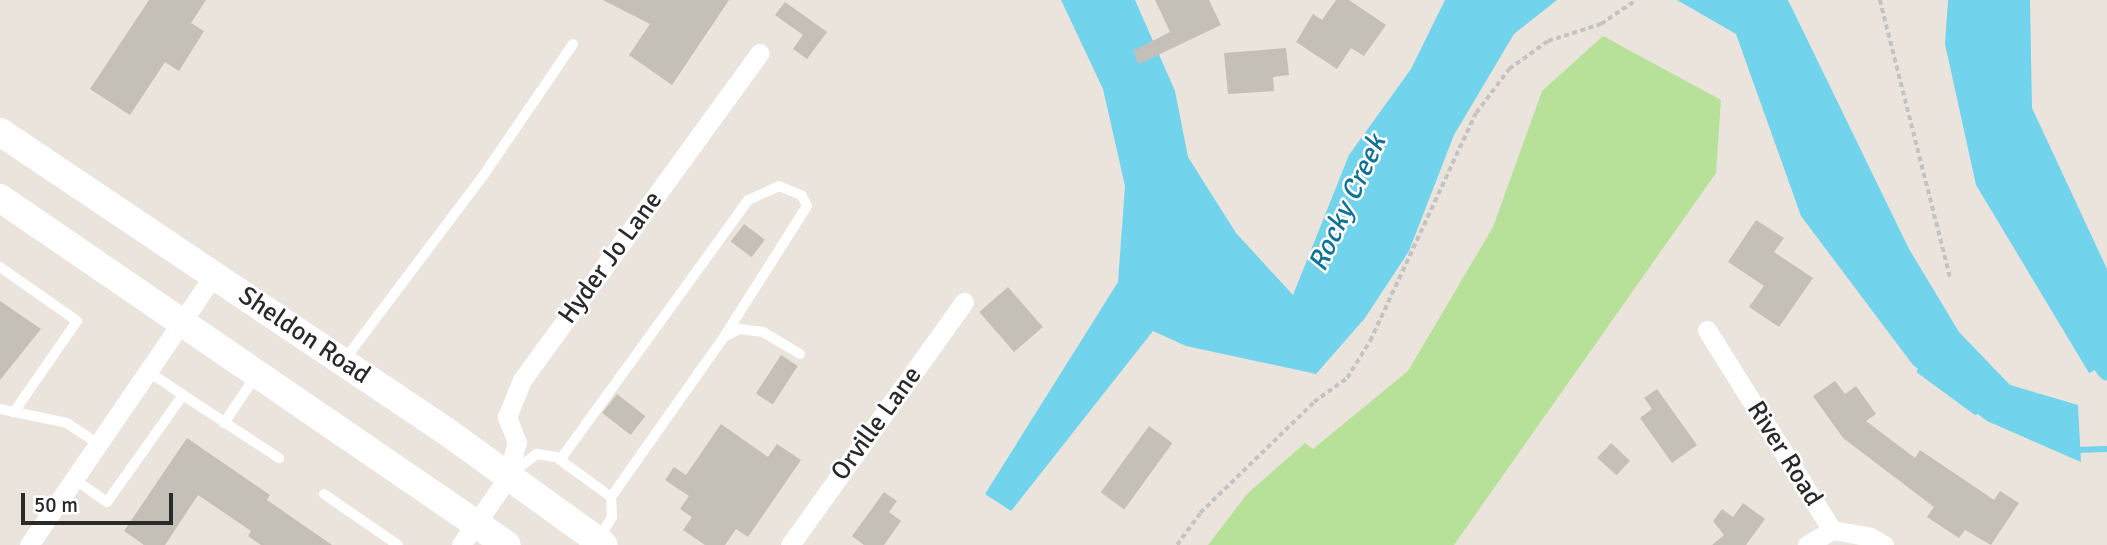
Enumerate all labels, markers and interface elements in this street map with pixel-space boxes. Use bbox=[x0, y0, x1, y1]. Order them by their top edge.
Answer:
water label: Rocky Creek bbox=[1301, 130, 1393, 276]
street label: Hyder Jo Lane bbox=[552, 186, 670, 330]
street label: Sheldon Road bbox=[232, 281, 376, 391]
street label: Orville Lane bbox=[825, 361, 929, 487]
street label: River Road bbox=[1740, 396, 1828, 512]
scale bar bbox=[24, 478, 177, 522]
text: 50 m bbox=[34, 492, 78, 518]

